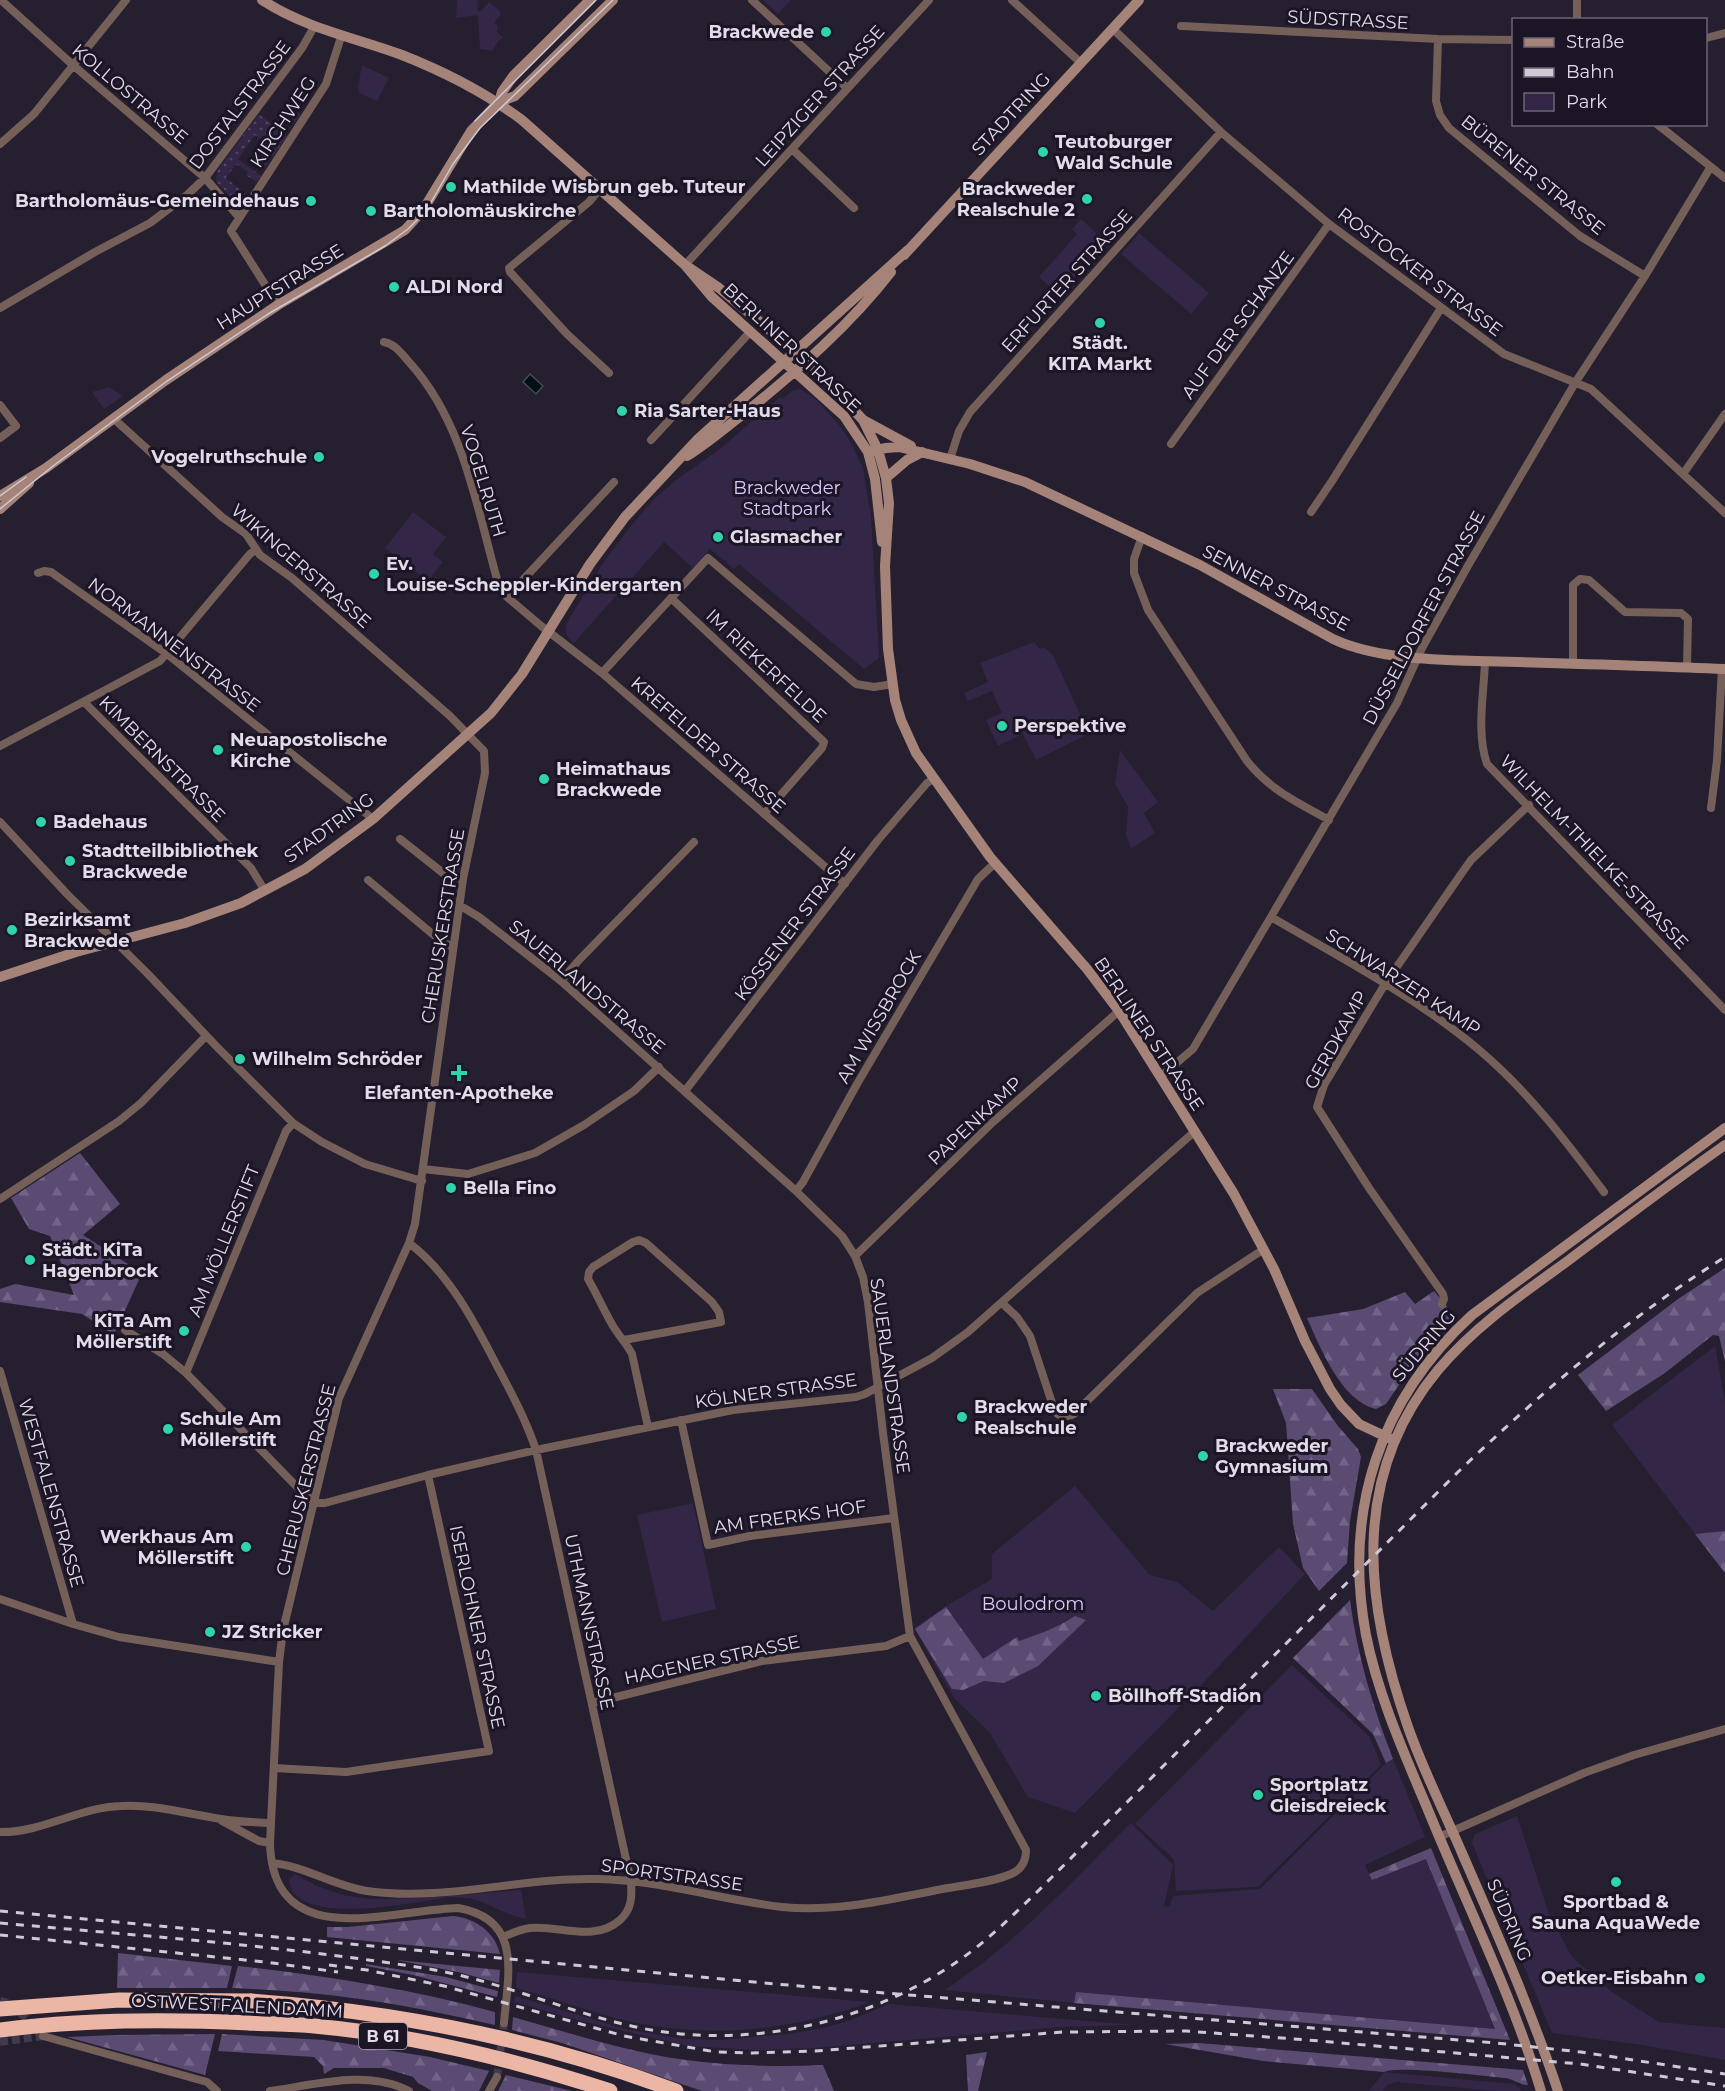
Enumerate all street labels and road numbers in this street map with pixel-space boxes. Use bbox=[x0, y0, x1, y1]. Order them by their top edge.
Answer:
street label: SÜDSTRASSE bbox=[1287, 6, 1409, 34]
street label: LEIPZIGER STRASSE bbox=[751, 21, 889, 171]
street label: DOSTALSTRASSE bbox=[184, 36, 296, 174]
street label: KOLLOSTRASSE bbox=[68, 39, 192, 149]
street label: STADTRING bbox=[967, 68, 1055, 160]
street label: KIRCHWEG bbox=[245, 72, 321, 172]
street label: BÜRENER STRASSE bbox=[1457, 110, 1609, 240]
street label: ROSTOCKER STRASSE bbox=[1333, 203, 1507, 341]
street label: ERFURTER STRASSE bbox=[997, 205, 1137, 357]
street label: HAUPTSTRASSE bbox=[213, 239, 347, 335]
street label: AUF DER SCHANZE bbox=[1177, 247, 1299, 403]
street label: BERLINER STRASSE bbox=[719, 278, 865, 418]
street label: VOGELRUTH bbox=[456, 422, 510, 540]
street label: WIKINGERSTRASSE bbox=[226, 499, 376, 633]
street label: DÜSSELDORFER STRASSE bbox=[1358, 507, 1490, 729]
street label: SENNER STRASSE bbox=[1199, 540, 1353, 636]
street label: NORMANNENSTRASSE bbox=[83, 573, 265, 717]
street label: IM RIEKERFELDE bbox=[701, 605, 831, 727]
street label: KREFELDER STRASSE bbox=[626, 672, 790, 818]
street label: KIMBERNSTRASSE bbox=[94, 691, 230, 827]
street label: WILHELM-THIELKE-STRASSE bbox=[1495, 750, 1693, 954]
street label: STADTRING bbox=[280, 788, 378, 868]
street label: CHERUSKERSTRASSE bbox=[417, 827, 469, 1025]
street label: KÖSSENER STRASSE bbox=[730, 843, 860, 1005]
street label: SAUERLANDSTRASSE bbox=[504, 915, 670, 1059]
street label: SCHWARZER KAMP bbox=[1321, 924, 1485, 1040]
street label: AM WISSBROCK bbox=[832, 947, 926, 1087]
street label: BERLINER STRASSE bbox=[1089, 953, 1209, 1115]
street label: GERDKAMP bbox=[1300, 987, 1372, 1093]
street label: PAPENKAMP bbox=[924, 1072, 1026, 1170]
street label: AM MÖLLERSTIFT bbox=[183, 1161, 265, 1320]
street label: SAUERLANDSTRASSE bbox=[865, 1277, 915, 1475]
street label: SÜDRING bbox=[1388, 1306, 1460, 1386]
street label: KÖLNER STRASSE bbox=[693, 1369, 859, 1413]
street label: CHERUSKERSTRASSE bbox=[272, 1382, 340, 1578]
street label: WESTFALENSTRASSE bbox=[14, 1396, 88, 1590]
street label: AM FRERKS HOF bbox=[712, 1495, 868, 1539]
street label: ISERLOHNER STRASSE bbox=[445, 1523, 509, 1731]
street label: UTHMANNSTRASSE bbox=[560, 1532, 618, 1712]
street label: HAGENER STRASSE bbox=[622, 1631, 802, 1689]
street label: SPORTSTRASSE bbox=[599, 1854, 745, 1896]
street label: SÜDRING bbox=[1482, 1876, 1536, 1964]
street label: OSTWESTFALENDAMM bbox=[130, 1989, 344, 2023]
road number: B 61 bbox=[359, 2023, 407, 2049]

